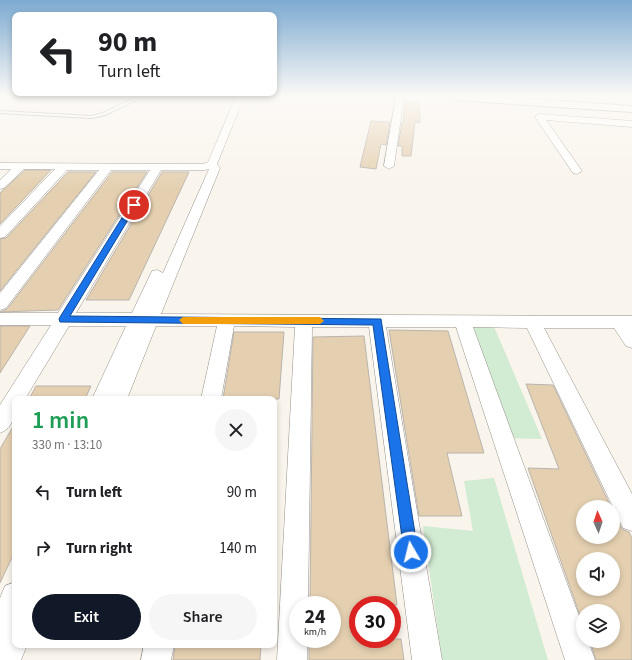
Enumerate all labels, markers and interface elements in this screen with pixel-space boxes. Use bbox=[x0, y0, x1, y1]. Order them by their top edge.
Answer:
text: 90 m bbox=[98, 22, 157, 62]
icon: left bbox=[32, 28, 84, 80]
text: Turn left bbox=[98, 59, 160, 84]
pin bbox=[117, 188, 151, 222]
icon: arrive bbox=[123, 194, 145, 216]
text: 1 min bbox=[32, 403, 89, 438]
button: close bbox=[215, 409, 257, 451]
text: 330 m · 13:10 bbox=[32, 436, 102, 454]
icon: left bbox=[32, 481, 54, 503]
text: Turn left bbox=[66, 482, 122, 503]
text: 90 m bbox=[227, 482, 257, 503]
north arrow bbox=[576, 500, 620, 544]
map controls bbox=[576, 500, 620, 648]
position arrow bbox=[390, 531, 432, 573]
icon: right bbox=[32, 537, 54, 559]
text: Turn right bbox=[66, 538, 132, 559]
text: 140 m bbox=[219, 538, 257, 559]
button: sound bbox=[576, 552, 620, 596]
button: Exit bbox=[32, 594, 141, 640]
button: Share bbox=[149, 594, 257, 640]
speed limit sign: 30 bbox=[349, 596, 401, 648]
text: 24 bbox=[304, 603, 326, 631]
button: layers bbox=[576, 604, 620, 648]
text: km/h bbox=[304, 625, 326, 639]

